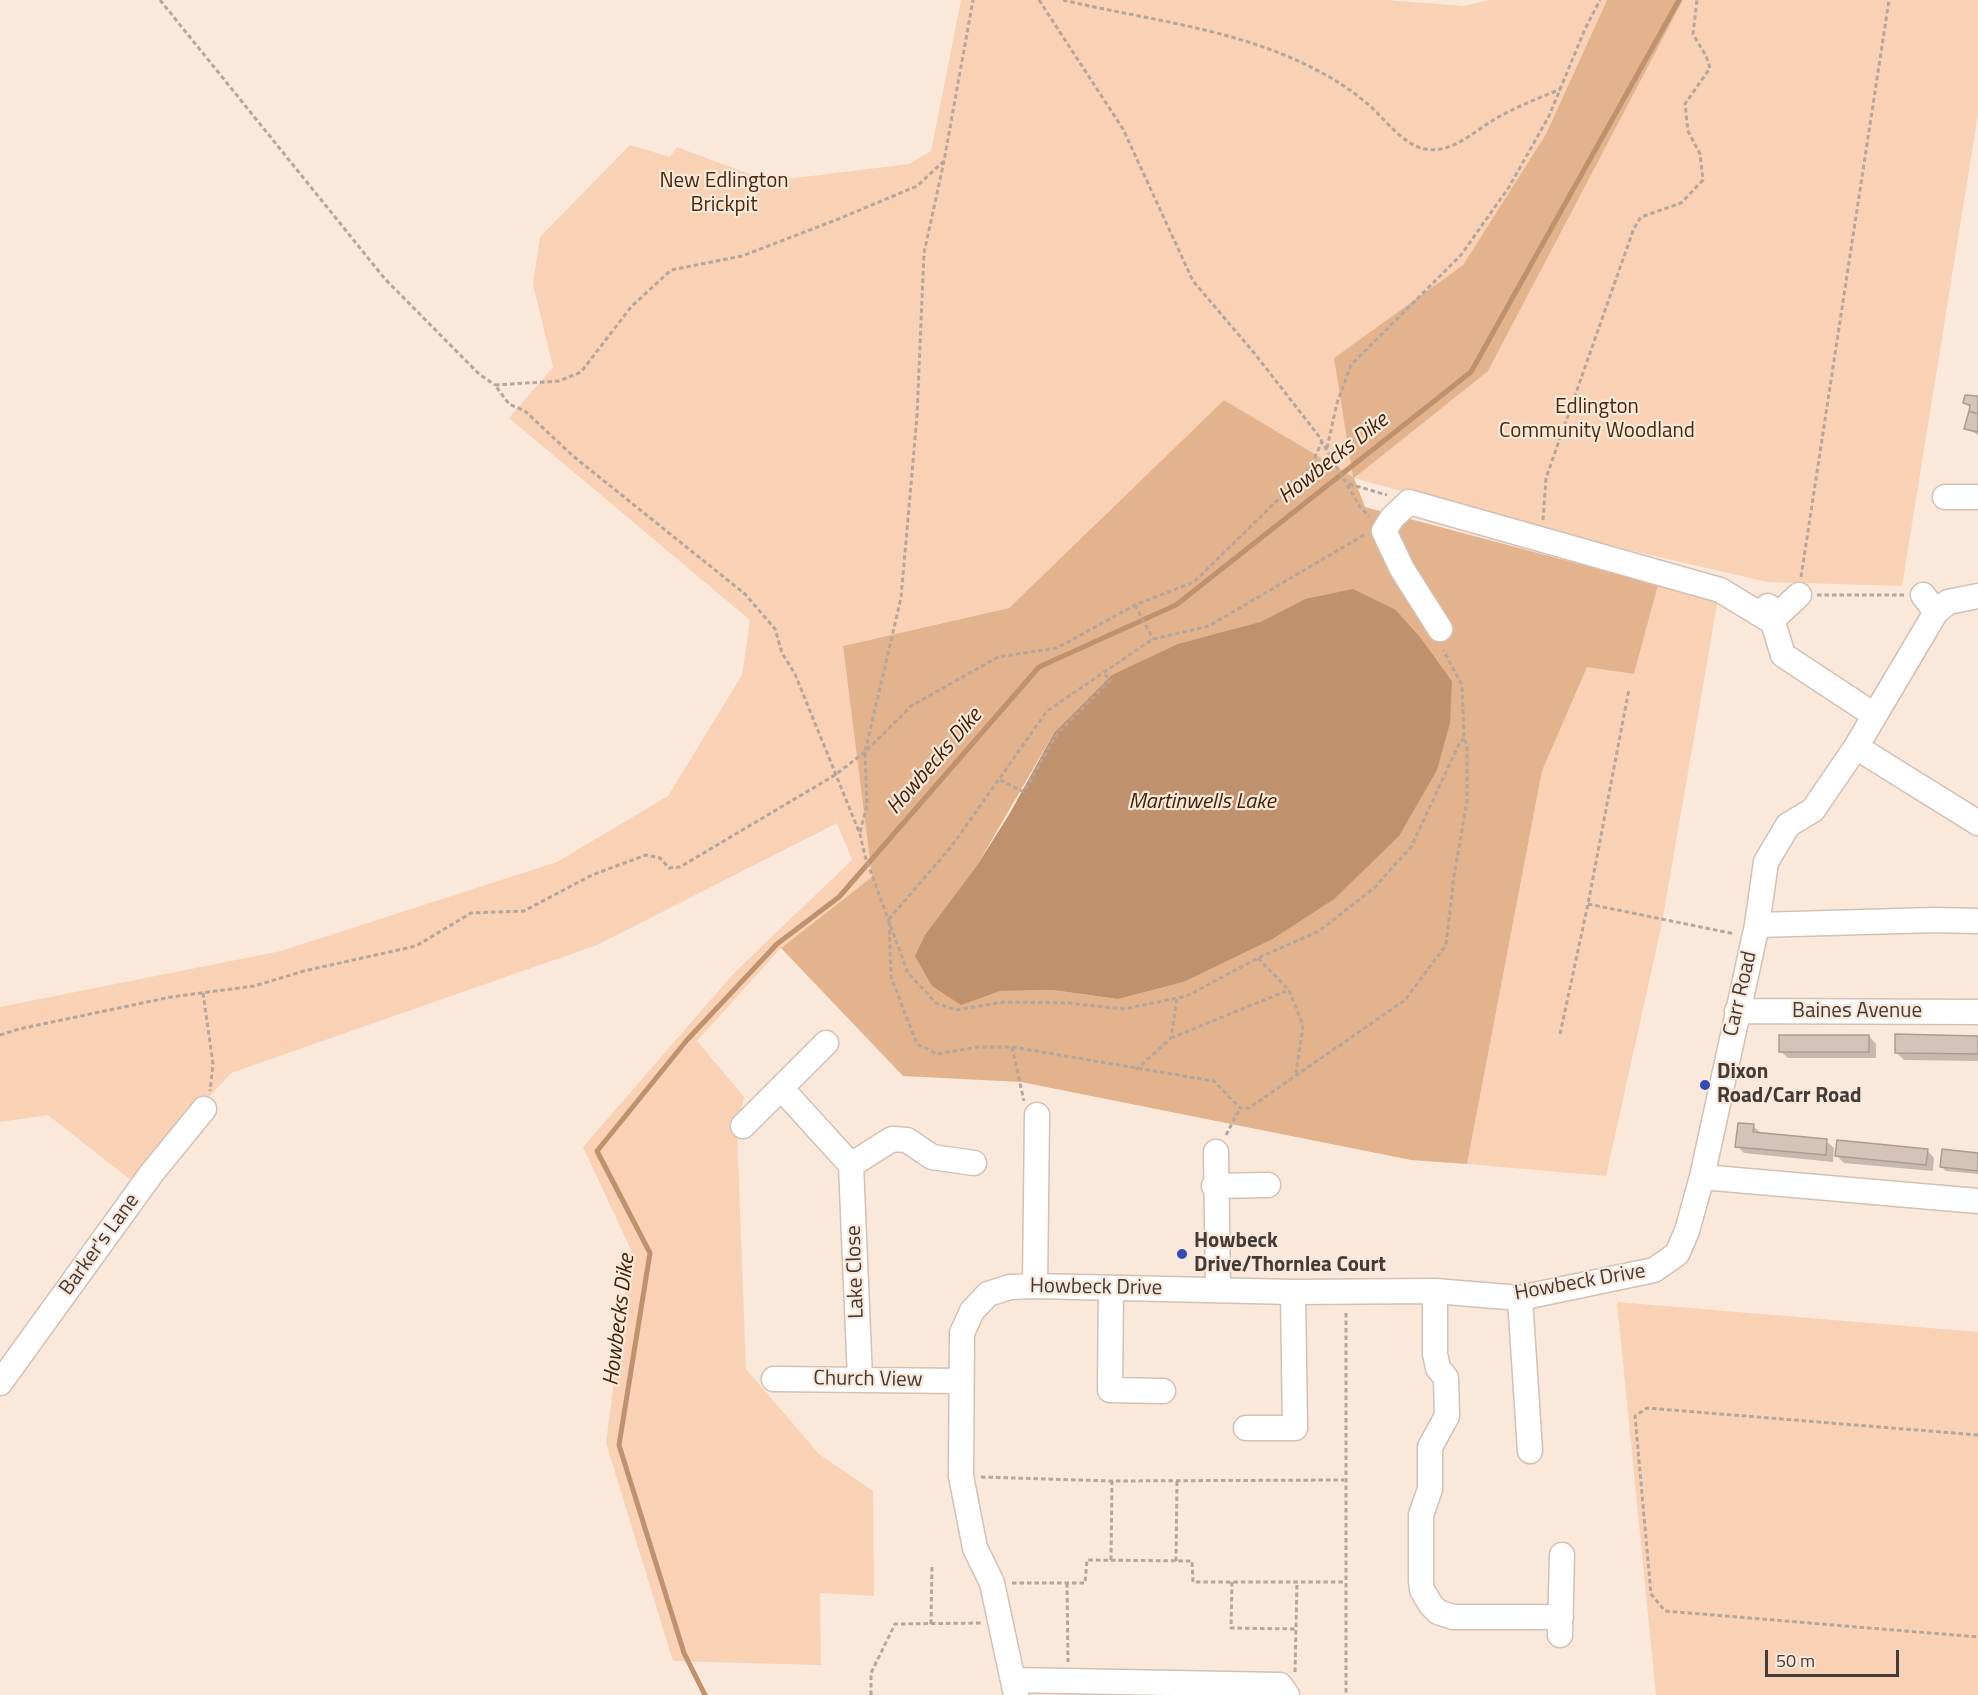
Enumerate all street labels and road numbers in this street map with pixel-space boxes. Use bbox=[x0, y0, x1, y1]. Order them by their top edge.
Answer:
street label: Carr Road bbox=[1719, 949, 1763, 1039]
street label: Baines Avenue bbox=[1792, 999, 1922, 1025]
street label: Barker's Lane bbox=[55, 1189, 145, 1301]
street label: Lake Close bbox=[842, 1225, 870, 1319]
street label: Howbeck Drive bbox=[1513, 1259, 1647, 1307]
street label: Howbeck Drive bbox=[1030, 1274, 1162, 1302]
street label: Church View bbox=[813, 1366, 923, 1394]

